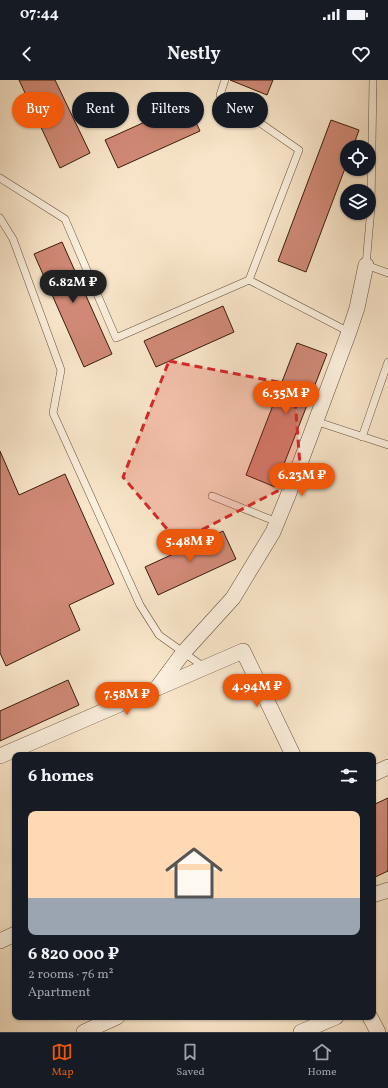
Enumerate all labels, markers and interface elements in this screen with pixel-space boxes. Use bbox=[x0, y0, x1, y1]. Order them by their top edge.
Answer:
text: 07:44 bbox=[20, 4, 59, 25]
text: Nestly bbox=[167, 42, 221, 67]
icon: back bbox=[16, 43, 38, 65]
icon: heart bbox=[350, 43, 372, 65]
chip: Buy bbox=[12, 92, 64, 128]
chip: Rent bbox=[72, 92, 129, 128]
chip: Filters bbox=[137, 92, 204, 128]
chip: New bbox=[212, 92, 268, 128]
map controls bbox=[340, 140, 376, 220]
button: locate bbox=[340, 140, 376, 176]
button: layers bbox=[340, 184, 376, 220]
pin: 6.82M ₽ bbox=[36, 270, 110, 304]
text: 6.82M ₽ bbox=[49, 274, 97, 292]
pin: 6.35M ₽ bbox=[249, 381, 323, 415]
text: 6.35M ₽ bbox=[262, 385, 310, 403]
pin: 6.23M ₽ bbox=[265, 463, 339, 497]
text: 6.23M ₽ bbox=[278, 467, 326, 485]
pin: 5.48M ₽ bbox=[153, 529, 227, 563]
text: 5.48M ₽ bbox=[166, 533, 214, 551]
pin: 4.94M ₽ bbox=[220, 674, 294, 708]
text: 4.94M ₽ bbox=[232, 678, 282, 696]
pin: 7.58M ₽ bbox=[90, 682, 164, 716]
text: 7.58M ₽ bbox=[104, 686, 150, 704]
text: 6 homes bbox=[28, 765, 94, 788]
icon: filters bbox=[338, 765, 360, 787]
icon: home bbox=[158, 837, 230, 909]
text: 6 820 000 ₽ bbox=[28, 943, 119, 966]
text: 2 rooms · 76 m² bbox=[28, 966, 113, 984]
text: Apartment bbox=[28, 984, 91, 1002]
tab: Map bbox=[51, 1041, 73, 1080]
tab: Saved bbox=[176, 1041, 205, 1080]
tab: Home bbox=[307, 1041, 337, 1080]

